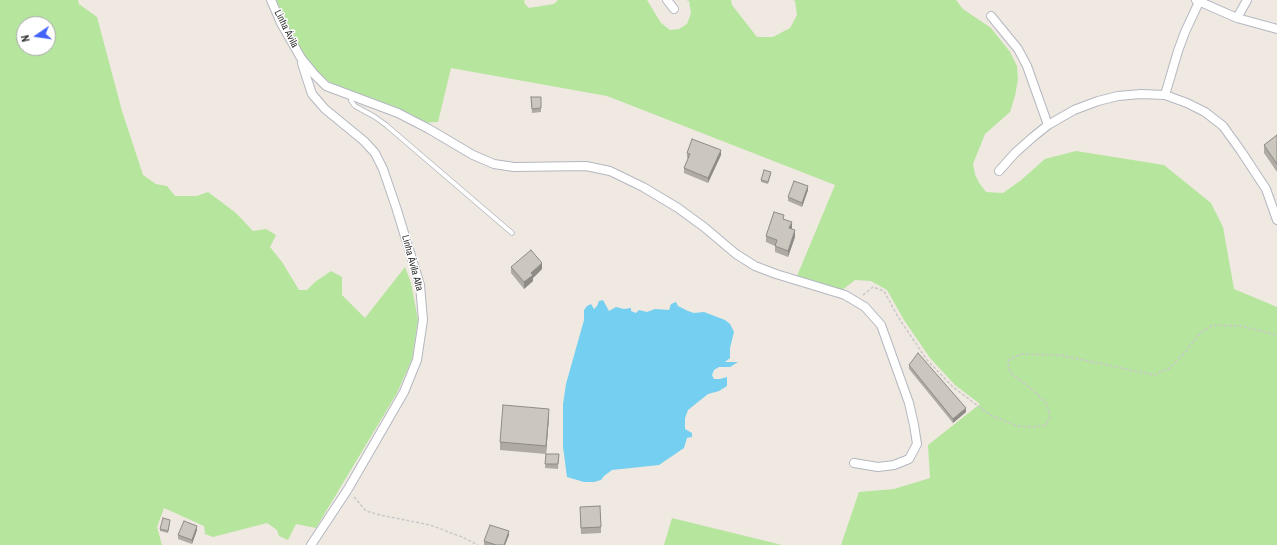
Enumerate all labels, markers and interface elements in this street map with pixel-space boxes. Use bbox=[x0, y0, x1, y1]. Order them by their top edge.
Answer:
street label: Linha Ávila bbox=[271, 8, 301, 50]
north arrow bbox=[16, 16, 56, 56]
text: N bbox=[18, 34, 33, 43]
street label: Linha Ávila Alta bbox=[399, 234, 425, 292]

